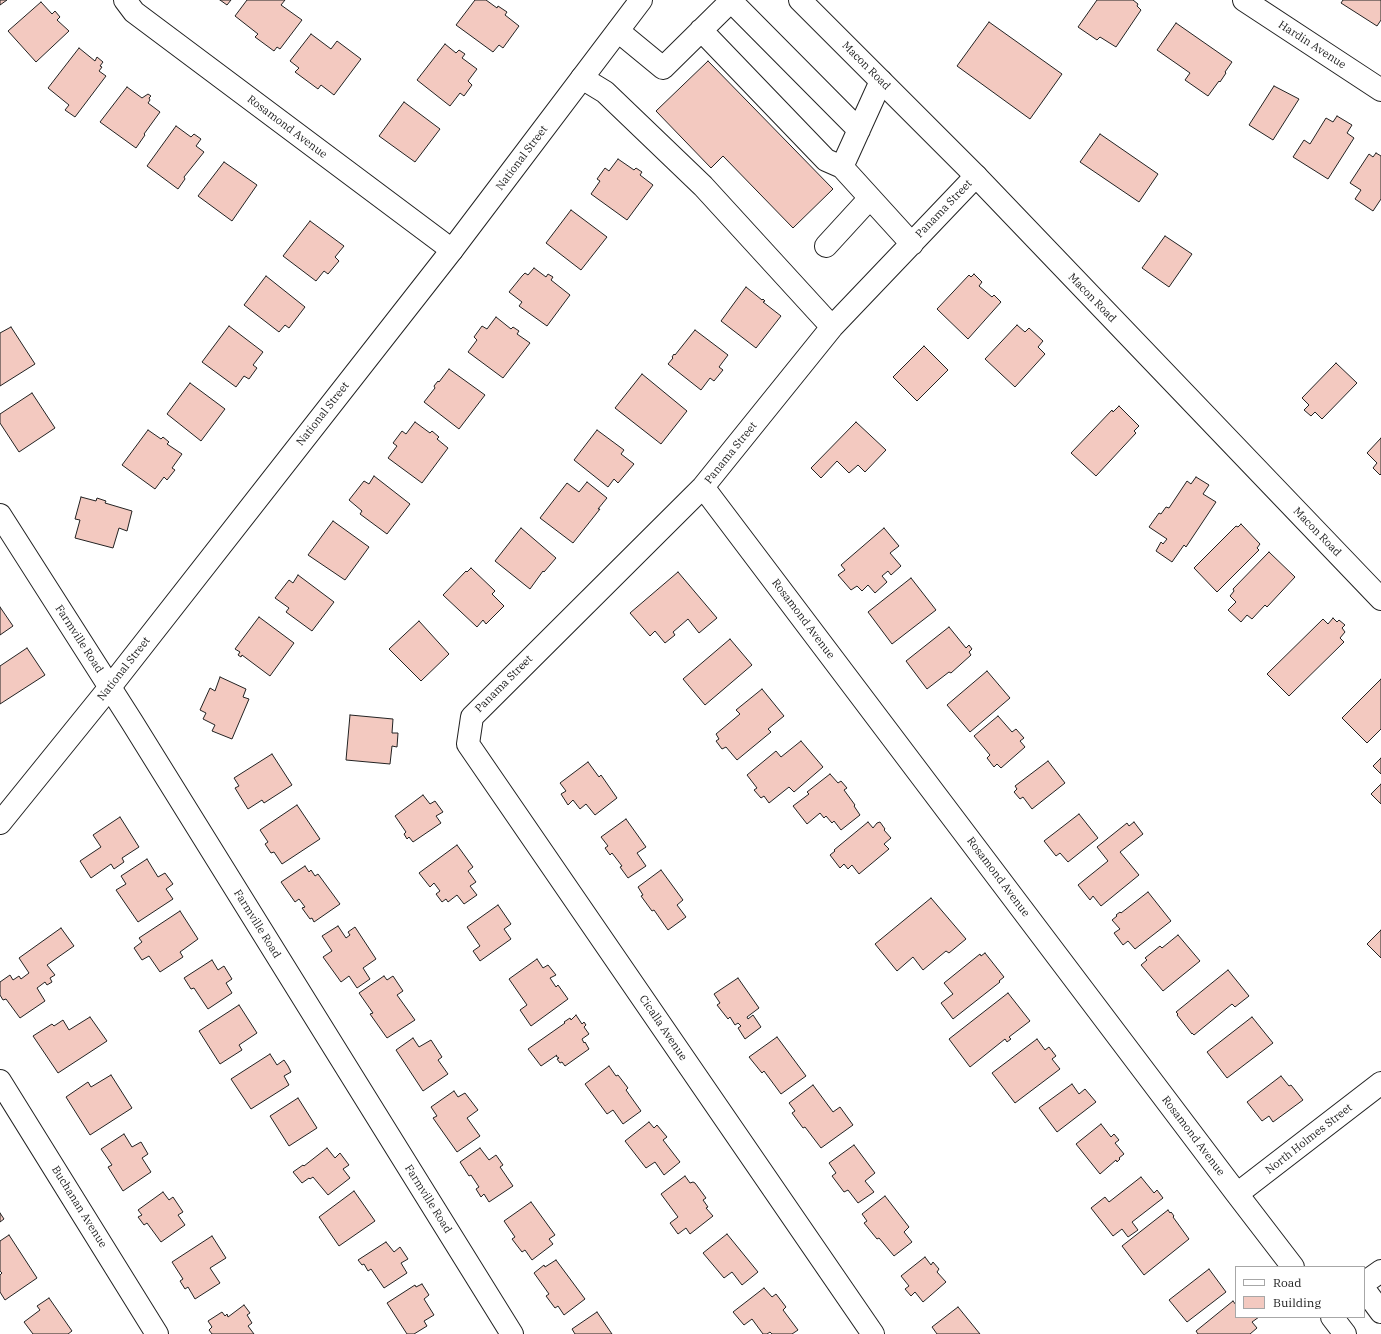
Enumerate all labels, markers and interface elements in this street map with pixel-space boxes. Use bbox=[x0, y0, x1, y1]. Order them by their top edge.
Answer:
street label: Hardin Avenue bbox=[1276, 18, 1348, 72]
street label: Macon Road bbox=[839, 39, 893, 93]
street label: Rosamond Avenue bbox=[245, 93, 329, 161]
street label: National Street bbox=[493, 123, 551, 193]
street label: Panama Street bbox=[913, 177, 975, 241]
street label: Macon Road bbox=[1065, 271, 1119, 325]
street label: National Street bbox=[294, 379, 352, 449]
street label: Panama Street bbox=[702, 419, 760, 487]
street label: Macon Road bbox=[1290, 505, 1344, 559]
street label: Rosamond Avenue bbox=[769, 577, 837, 661]
street label: Farmville Road bbox=[52, 603, 106, 675]
street label: National Street bbox=[95, 634, 153, 704]
street label: Panama Street bbox=[473, 653, 535, 715]
street label: Rosamond Avenue bbox=[964, 835, 1032, 919]
street label: Farmville Road bbox=[231, 887, 283, 961]
street label: Cicalla Avenue bbox=[636, 993, 690, 1063]
street label: Rosamond Avenue bbox=[1159, 1094, 1227, 1178]
street label: North Holmes Street bbox=[1263, 1101, 1355, 1177]
street label: Farmville Road bbox=[402, 1162, 454, 1236]
street label: Buchanan Avenue bbox=[49, 1164, 109, 1250]
legend bbox=[1235, 1266, 1365, 1318]
text: Road bbox=[1273, 1275, 1302, 1290]
text: Building bbox=[1273, 1295, 1321, 1310]

